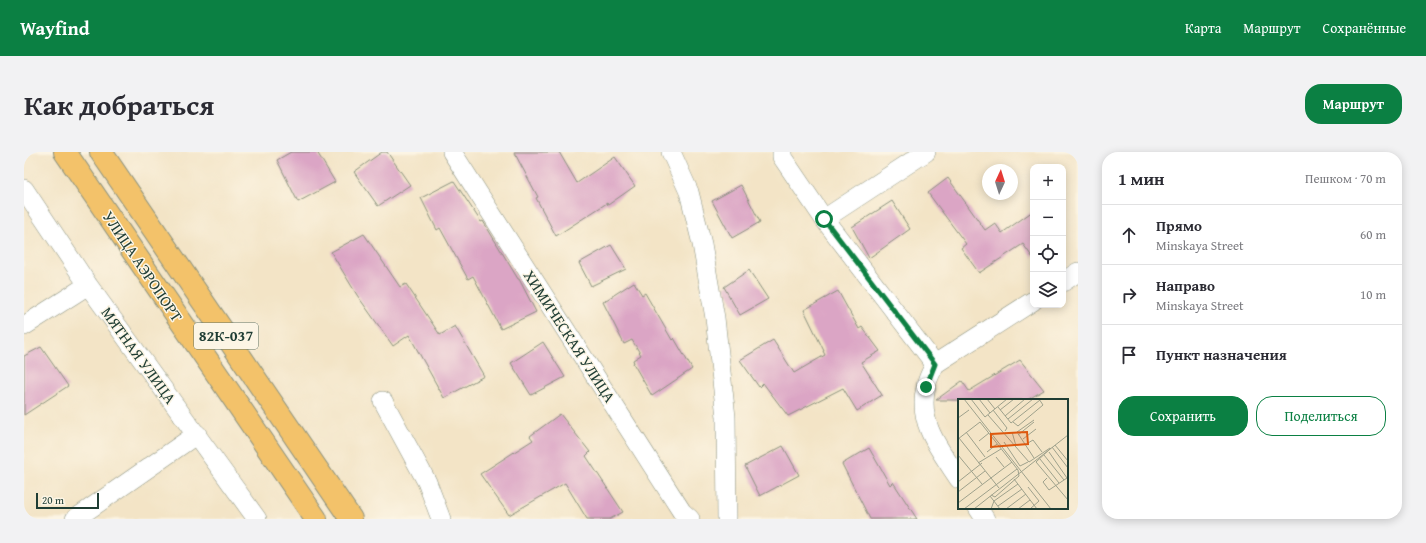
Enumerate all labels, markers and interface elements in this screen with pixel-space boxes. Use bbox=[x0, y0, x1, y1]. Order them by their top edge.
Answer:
text: Wayfind bbox=[20, 14, 90, 42]
text: Карта bbox=[1185, 18, 1221, 38]
text: Маршрут bbox=[1243, 18, 1301, 38]
text: Сохранённые bbox=[1323, 18, 1406, 38]
text: Как добраться bbox=[24, 84, 214, 125]
button: Маршрут bbox=[1305, 84, 1402, 124]
north arrow bbox=[982, 164, 1018, 200]
map controls bbox=[1030, 164, 1066, 308]
button: + bbox=[1030, 164, 1066, 200]
text: 1 мин bbox=[1118, 166, 1164, 191]
text: Пешком · 70 m bbox=[1305, 169, 1386, 188]
button: − bbox=[1030, 200, 1066, 236]
street label: УЛИЦА АЭРОПОРТ bbox=[97, 206, 189, 326]
route start bbox=[815, 210, 833, 228]
text: Прямо bbox=[1156, 215, 1202, 236]
icon: ahead bbox=[1118, 224, 1140, 246]
text: 60 m bbox=[1360, 225, 1386, 244]
button: locate bbox=[1030, 236, 1066, 272]
text: Minskaya Street bbox=[1156, 236, 1244, 255]
street label: ХИМИЧЕСКАЯ УЛИЦА bbox=[518, 265, 622, 407]
button: layers bbox=[1030, 272, 1066, 308]
text: Направо bbox=[1156, 275, 1215, 296]
icon: right bbox=[1118, 284, 1140, 306]
text: 10 m bbox=[1360, 285, 1386, 304]
text: Minskaya Street bbox=[1156, 296, 1244, 315]
street label: МЯТНАЯ УЛИЦА bbox=[96, 301, 183, 409]
road number: 82К-037 bbox=[194, 323, 258, 349]
icon: arrive bbox=[1118, 344, 1140, 366]
text: Пункт назначения bbox=[1156, 344, 1287, 365]
route end bbox=[917, 378, 935, 396]
button: Сохранить bbox=[1118, 396, 1248, 436]
button: Поделиться bbox=[1256, 396, 1386, 436]
inset map bbox=[958, 399, 1068, 509]
scale bar bbox=[36, 491, 99, 510]
text: 20 m bbox=[42, 492, 64, 508]

